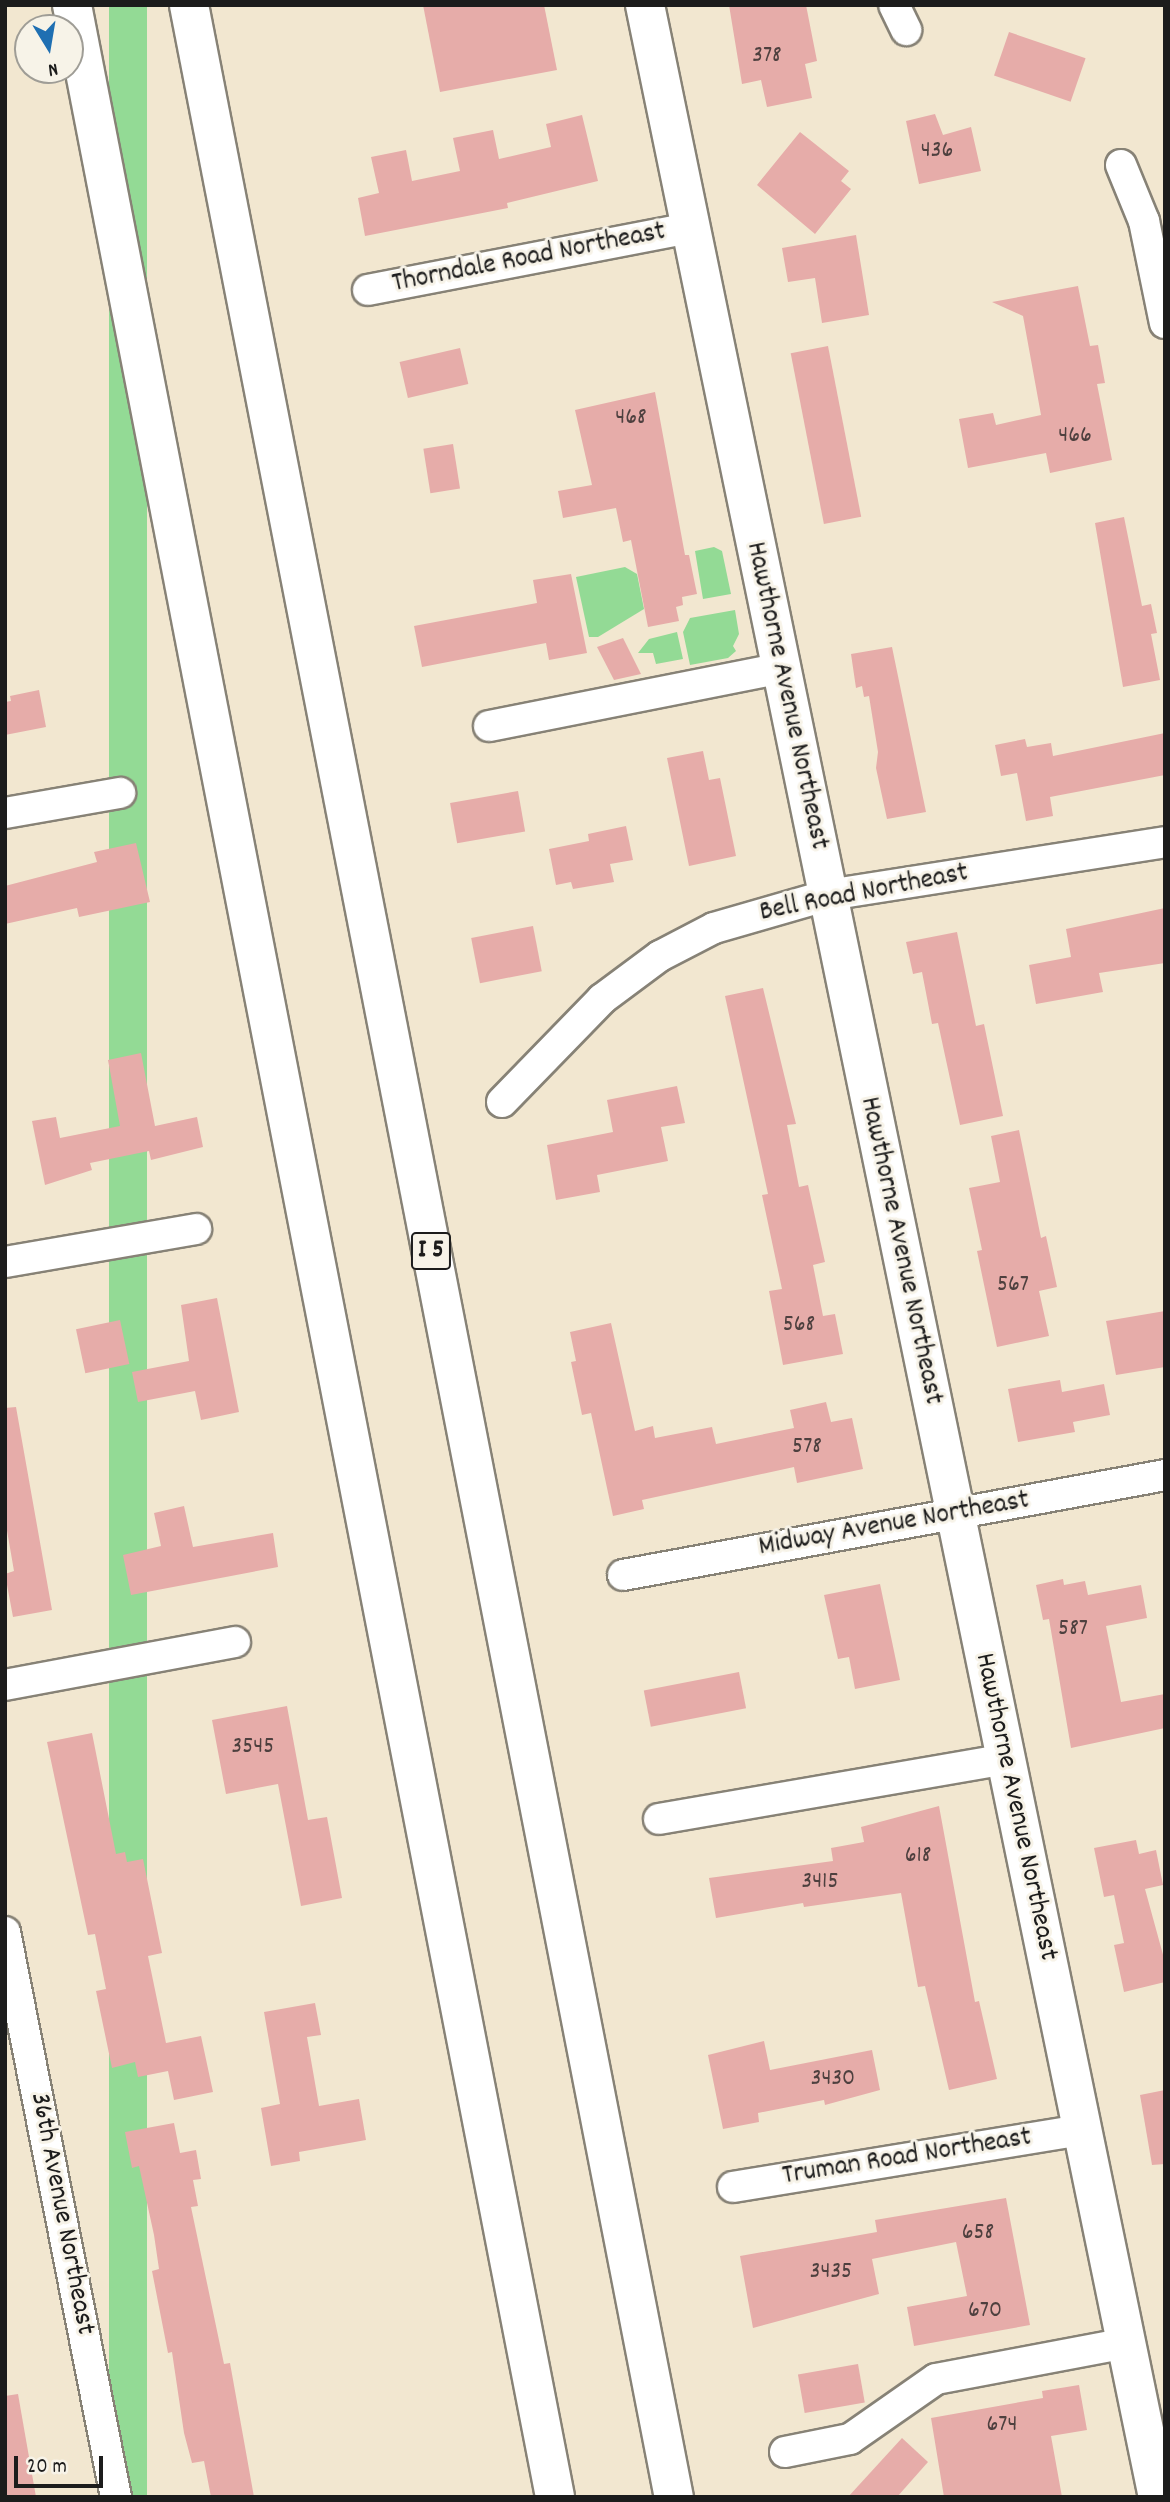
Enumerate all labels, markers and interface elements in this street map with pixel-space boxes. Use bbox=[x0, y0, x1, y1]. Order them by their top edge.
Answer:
north arrow bbox=[14, 14, 84, 84]
house number: 378 bbox=[752, 43, 782, 71]
text: N bbox=[46, 54, 60, 82]
house number: 436 bbox=[921, 138, 953, 166]
street label: Thorndale Road Northeast bbox=[390, 216, 668, 302]
house number: 468 bbox=[615, 405, 647, 433]
house number: 466 bbox=[1058, 423, 1092, 451]
street label: Hawthorne Avenue Northeast bbox=[737, 539, 835, 853]
street label: Bell Road Northeast bbox=[757, 857, 971, 931]
street label: Hawthorne Avenue Northeast bbox=[851, 1094, 949, 1408]
road number: I 5 bbox=[410, 1228, 452, 1274]
house number: 567 bbox=[997, 1272, 1029, 1300]
house number: 568 bbox=[783, 1312, 815, 1340]
house number: 578 bbox=[792, 1434, 822, 1462]
street label: Midway Avenue Northeast bbox=[756, 1485, 1032, 1565]
house number: 587 bbox=[1058, 1616, 1088, 1644]
street label: Hawthorne Avenue Northeast bbox=[966, 1650, 1064, 1964]
house number: 3545 bbox=[232, 1734, 274, 1762]
house number: 618 bbox=[905, 1843, 931, 1871]
house number: 3415 bbox=[802, 1869, 838, 1897]
house number: 3430 bbox=[811, 2066, 855, 2094]
street label: 36th Avenue Northeast bbox=[21, 2090, 101, 2338]
street label: Truman Road Northeast bbox=[780, 2122, 1034, 2194]
house number: 658 bbox=[962, 2220, 994, 2248]
house number: 3435 bbox=[810, 2259, 852, 2287]
house number: 670 bbox=[968, 2298, 1002, 2326]
house number: 674 bbox=[987, 2412, 1017, 2440]
scale bar bbox=[18, 2442, 107, 2486]
text: 20 m bbox=[27, 2453, 67, 2483]

